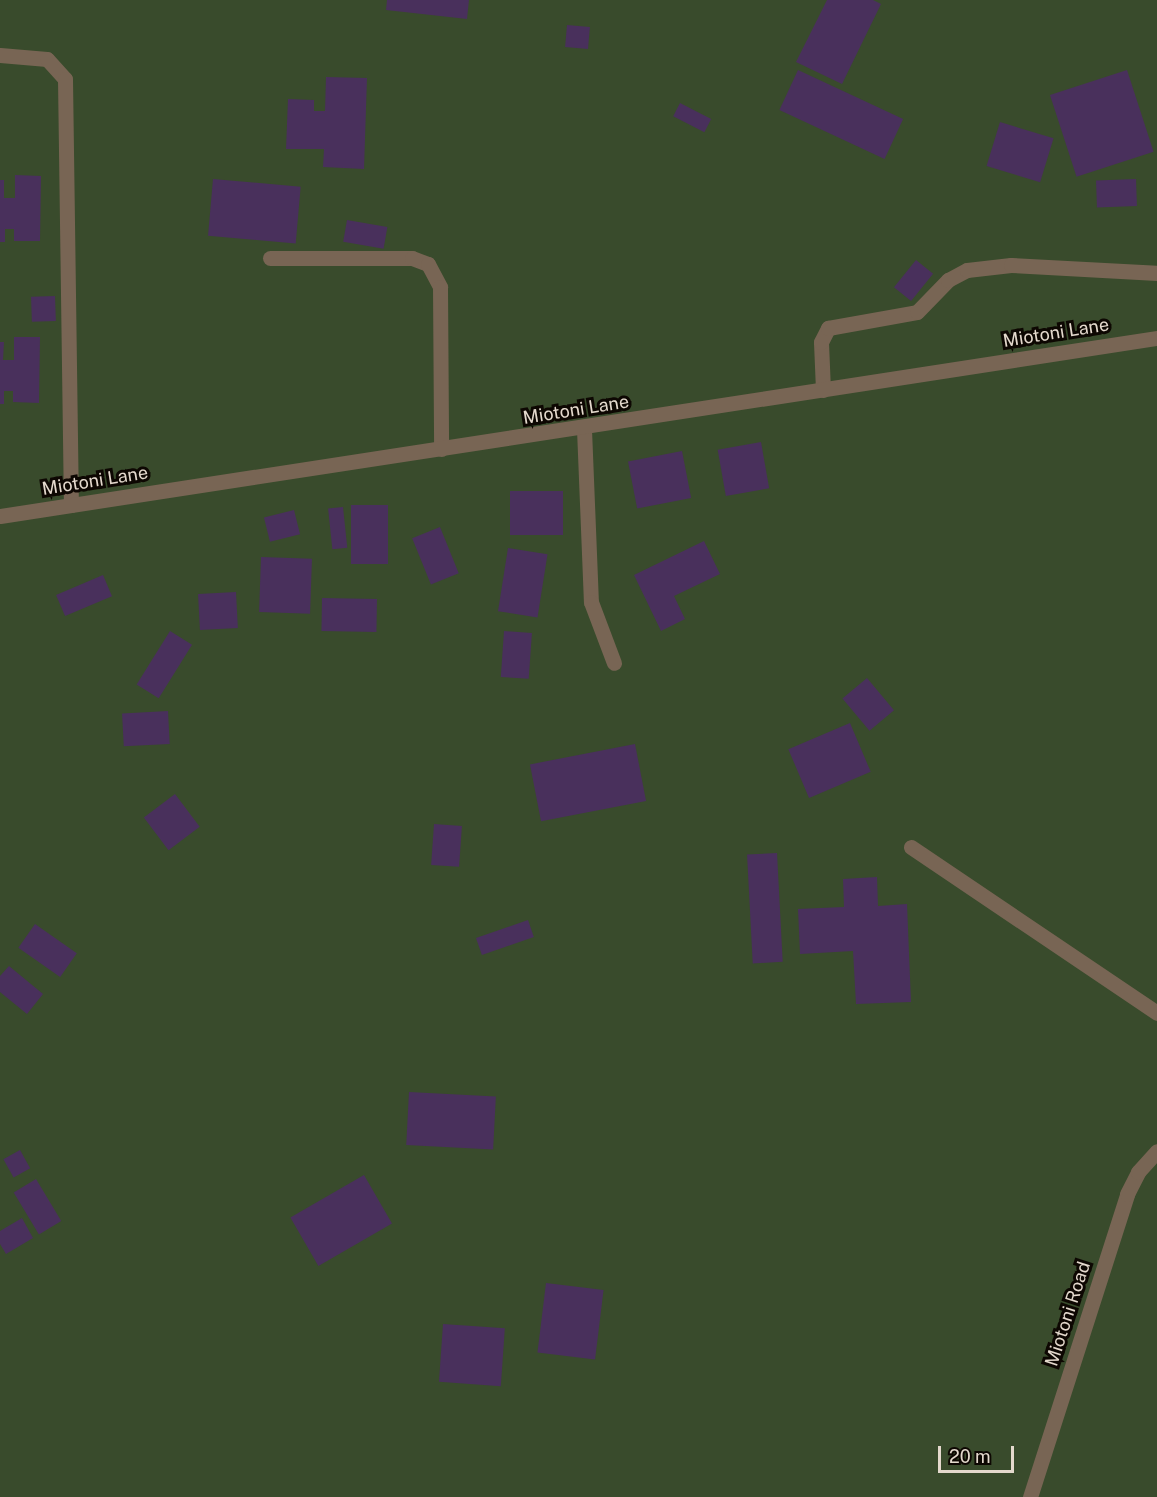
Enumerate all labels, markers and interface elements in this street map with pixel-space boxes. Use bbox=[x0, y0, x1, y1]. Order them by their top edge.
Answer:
street label: Miotoni Lane bbox=[1001, 314, 1111, 352]
street label: Miotoni Lane bbox=[521, 391, 631, 429]
street label: Miotoni Lane bbox=[40, 462, 150, 500]
street label: Miotoni Road bbox=[1041, 1259, 1095, 1369]
scale bar bbox=[941, 1434, 1018, 1472]
text: 20 m bbox=[949, 1446, 991, 1467]

